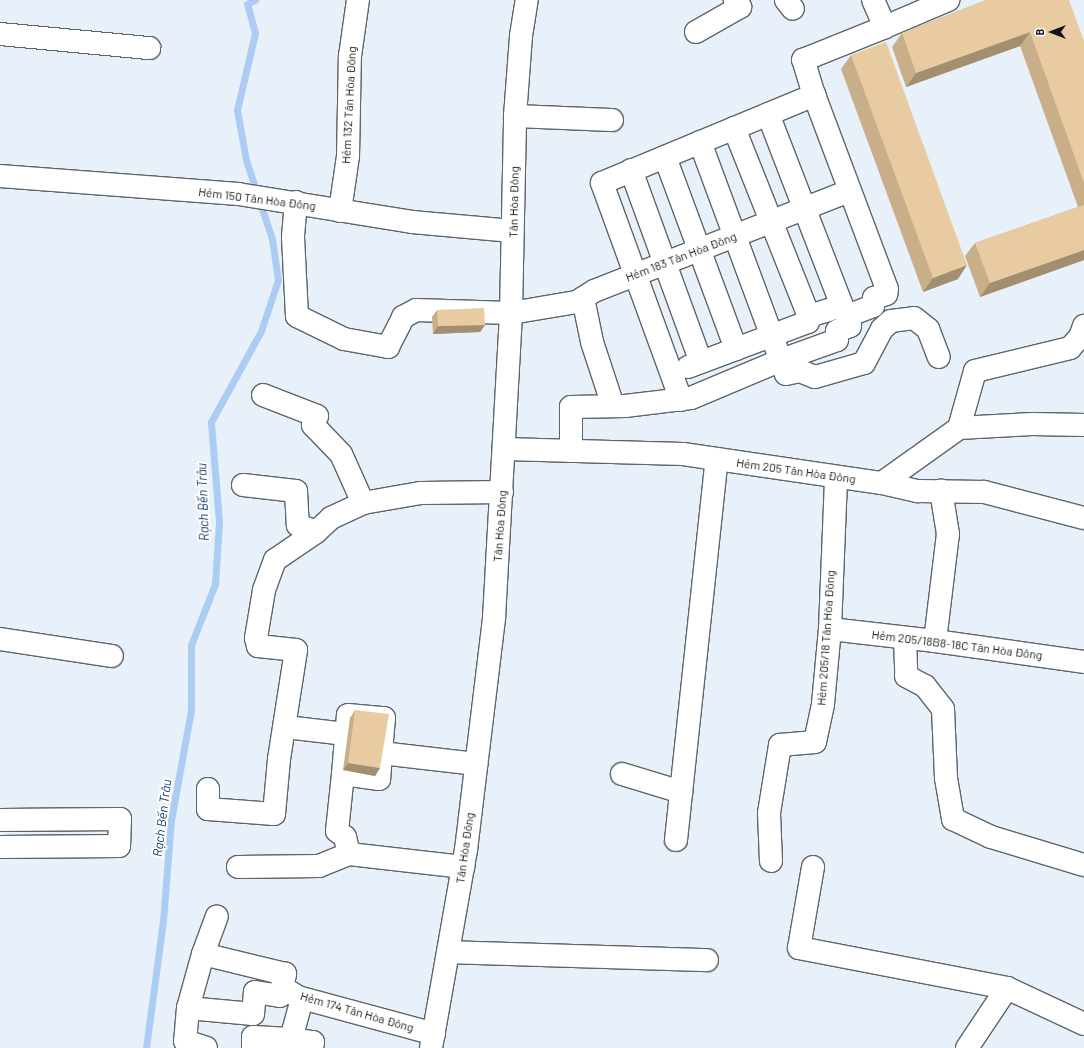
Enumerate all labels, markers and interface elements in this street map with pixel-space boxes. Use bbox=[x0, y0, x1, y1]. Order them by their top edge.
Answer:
north arrow bbox=[1032, 12, 1072, 52]
text: B bbox=[1033, 29, 1046, 35]
street label: Hẻm 132 Tân Hòa Đông bbox=[339, 46, 359, 164]
street label: Tân Hòa Đông bbox=[506, 166, 522, 238]
street label: Hẻm 150 Tân Hòa Đông bbox=[198, 185, 316, 213]
street label: Hẻm 183 Tân Hòa Đông bbox=[624, 229, 738, 285]
street label: Hẻm 205 Tân Hòa Đông bbox=[735, 455, 857, 487]
water label: Rạch Bến Trâu bbox=[194, 463, 212, 541]
street label: Tân Hòa Đông bbox=[490, 490, 510, 562]
street label: Hẻm 205/18 Tân Hòa Đông bbox=[814, 570, 838, 706]
street label: Hẻm 205/18B8-18C Tân Hòa Đông bbox=[871, 627, 1043, 663]
water label: Rạch Bến Trâu bbox=[149, 778, 175, 858]
street label: Tân Hòa Đông bbox=[453, 811, 477, 885]
street label: Hẻm 174 Tân Hòa Đông bbox=[299, 989, 415, 1035]

